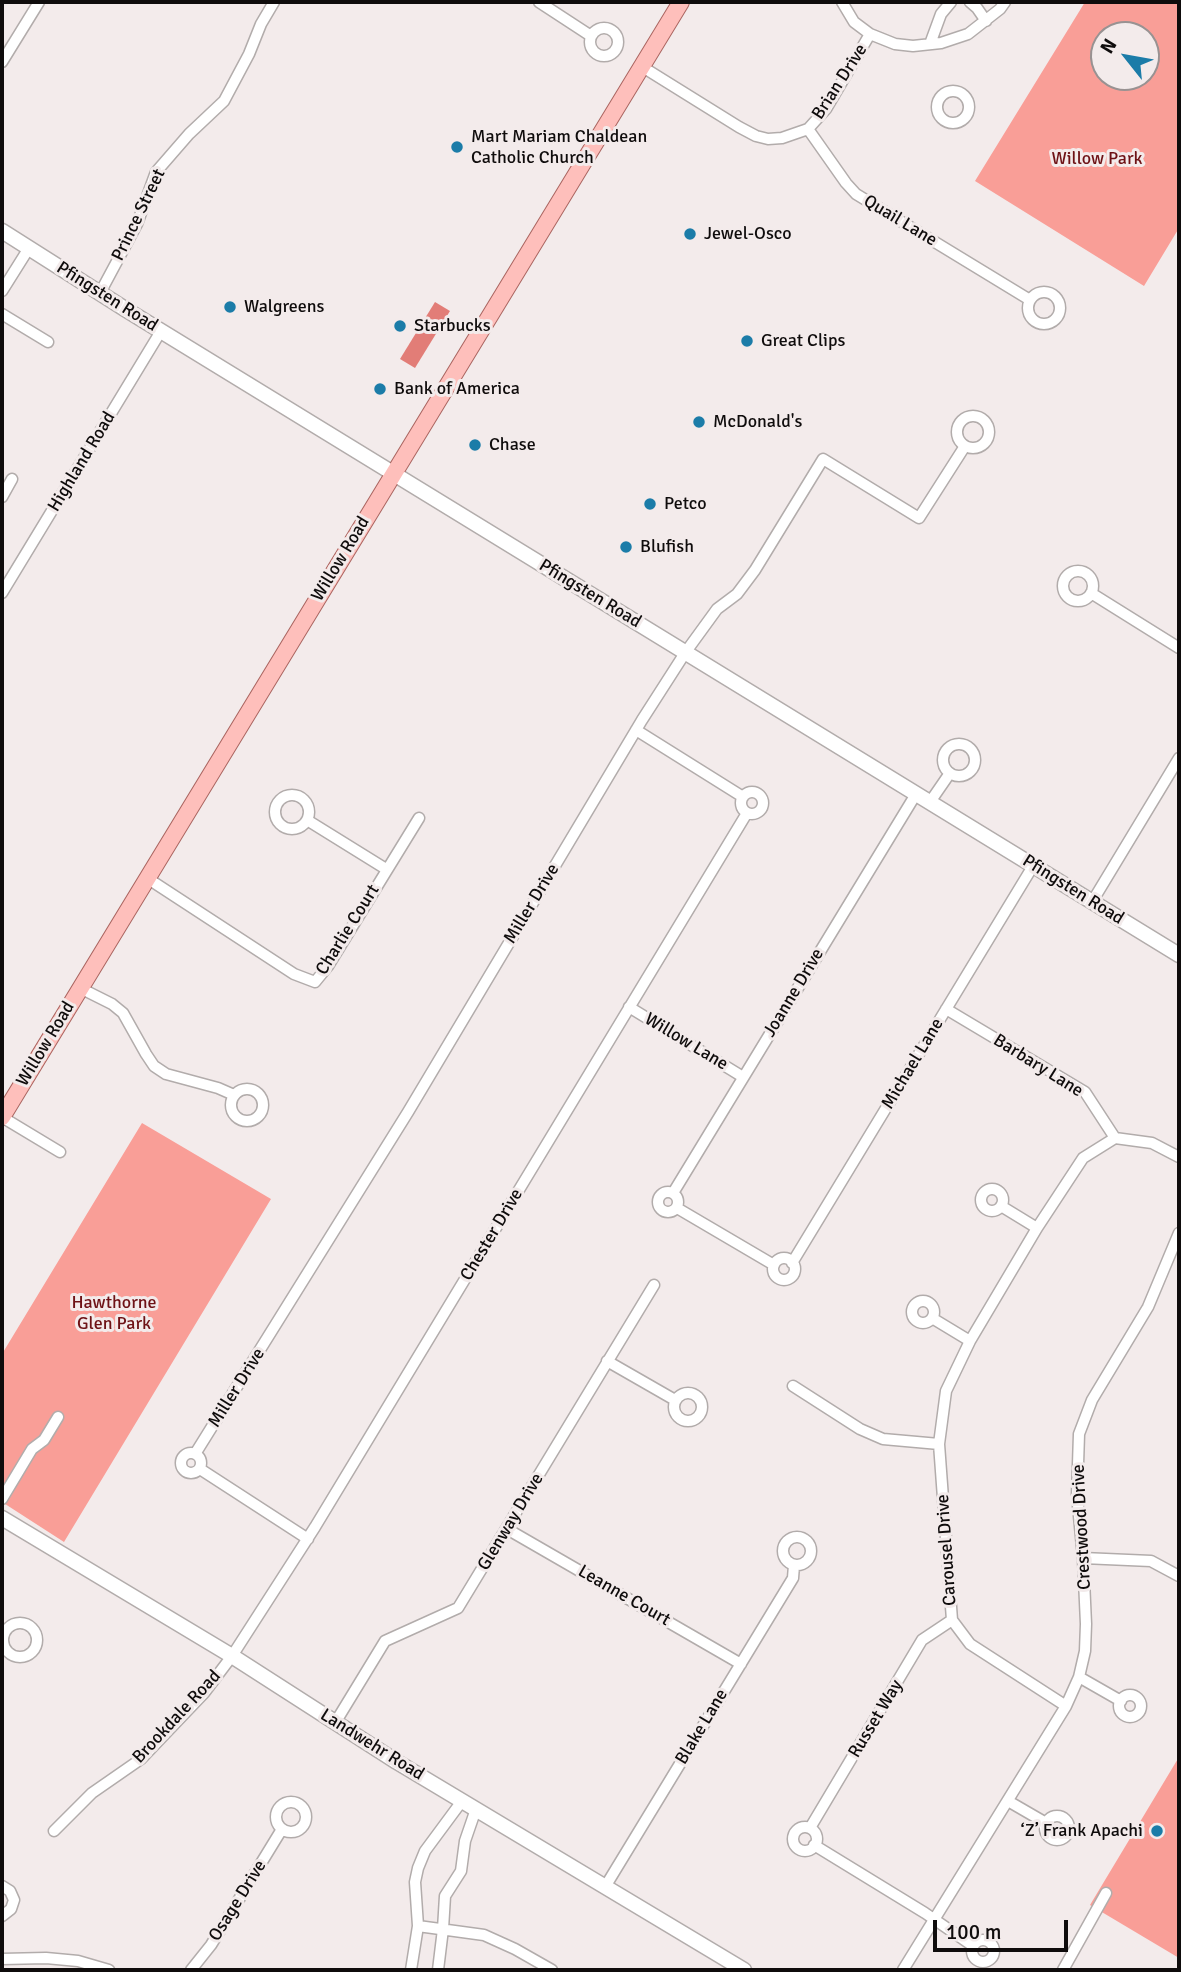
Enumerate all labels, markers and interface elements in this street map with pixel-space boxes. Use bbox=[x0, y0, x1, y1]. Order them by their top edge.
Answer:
north arrow bbox=[1090, 21, 1160, 91]
text: N bbox=[1095, 34, 1122, 58]
street label: Brian Drive bbox=[808, 40, 872, 124]
place label: Mart Mariam Chaldean Catholic Church bbox=[471, 126, 647, 168]
marker: Mart Mariam Chaldean Catholic Church bbox=[449, 139, 465, 155]
park label: Willow Park bbox=[1051, 148, 1143, 170]
street label: Prince Street bbox=[107, 165, 171, 265]
street label: Quail Lane bbox=[859, 191, 941, 251]
place label: Jewel-Osco bbox=[704, 223, 791, 245]
marker: Jewel-Osco bbox=[682, 226, 698, 242]
street label: Pfingsten Road bbox=[52, 257, 162, 337]
place label: Walgreens bbox=[244, 296, 324, 318]
marker: Walgreens bbox=[222, 299, 238, 315]
place label: Starbucks bbox=[414, 315, 491, 337]
marker: Starbucks bbox=[392, 318, 408, 334]
place label: Great Clips bbox=[761, 330, 845, 352]
marker: Great Clips bbox=[739, 333, 755, 349]
place label: Bank of America bbox=[394, 378, 520, 400]
marker: Bank of America bbox=[372, 381, 388, 397]
street label: Highland Road bbox=[44, 408, 120, 516]
place label: McDonald's bbox=[713, 411, 802, 433]
marker: McDonald's bbox=[691, 414, 707, 430]
place label: Chase bbox=[489, 434, 536, 456]
marker: Chase bbox=[467, 437, 483, 453]
place label: Petco bbox=[664, 493, 707, 515]
marker: Petco bbox=[642, 496, 658, 512]
street label: Willow Road bbox=[307, 513, 375, 605]
place label: Blufish bbox=[640, 536, 694, 558]
marker: Blufish bbox=[618, 539, 634, 555]
street label: Pfingsten Road bbox=[535, 555, 645, 633]
street label: Pfingsten Road bbox=[1018, 850, 1128, 930]
street label: Miller Drive bbox=[500, 860, 564, 948]
street label: Charlie Court bbox=[312, 881, 384, 979]
street label: Joanne Drive bbox=[759, 945, 829, 1041]
street label: Willow Road bbox=[12, 998, 80, 1090]
street label: Willow Lane bbox=[640, 1009, 732, 1075]
street label: Michael Lane bbox=[877, 1015, 949, 1113]
street label: Barbary Lane bbox=[989, 1030, 1087, 1102]
street label: Chester Drive bbox=[456, 1185, 528, 1285]
park label: Hawthorne Glen Park bbox=[71, 1292, 157, 1334]
street label: Miller Drive bbox=[204, 1344, 270, 1432]
street label: Crestwood Drive bbox=[1068, 1464, 1096, 1590]
street label: Glenway Drive bbox=[474, 1469, 548, 1575]
street label: Carousel Drive bbox=[932, 1494, 962, 1606]
street label: Leanne Court bbox=[574, 1561, 674, 1631]
street label: Brookdale Road bbox=[128, 1666, 226, 1768]
street label: Russet Way bbox=[844, 1676, 908, 1762]
street label: Blake Lane bbox=[671, 1685, 733, 1769]
street label: Landwehr Road bbox=[316, 1704, 428, 1786]
place label: ‘Z’ Frank Apachi bbox=[1021, 1820, 1143, 1842]
marker: ‘Z’ Frank Apachi bbox=[1149, 1823, 1165, 1839]
street label: Osage Drive bbox=[205, 1856, 271, 1946]
scale bar bbox=[936, 1906, 1071, 1950]
text: 100 m bbox=[946, 1919, 1001, 1945]

